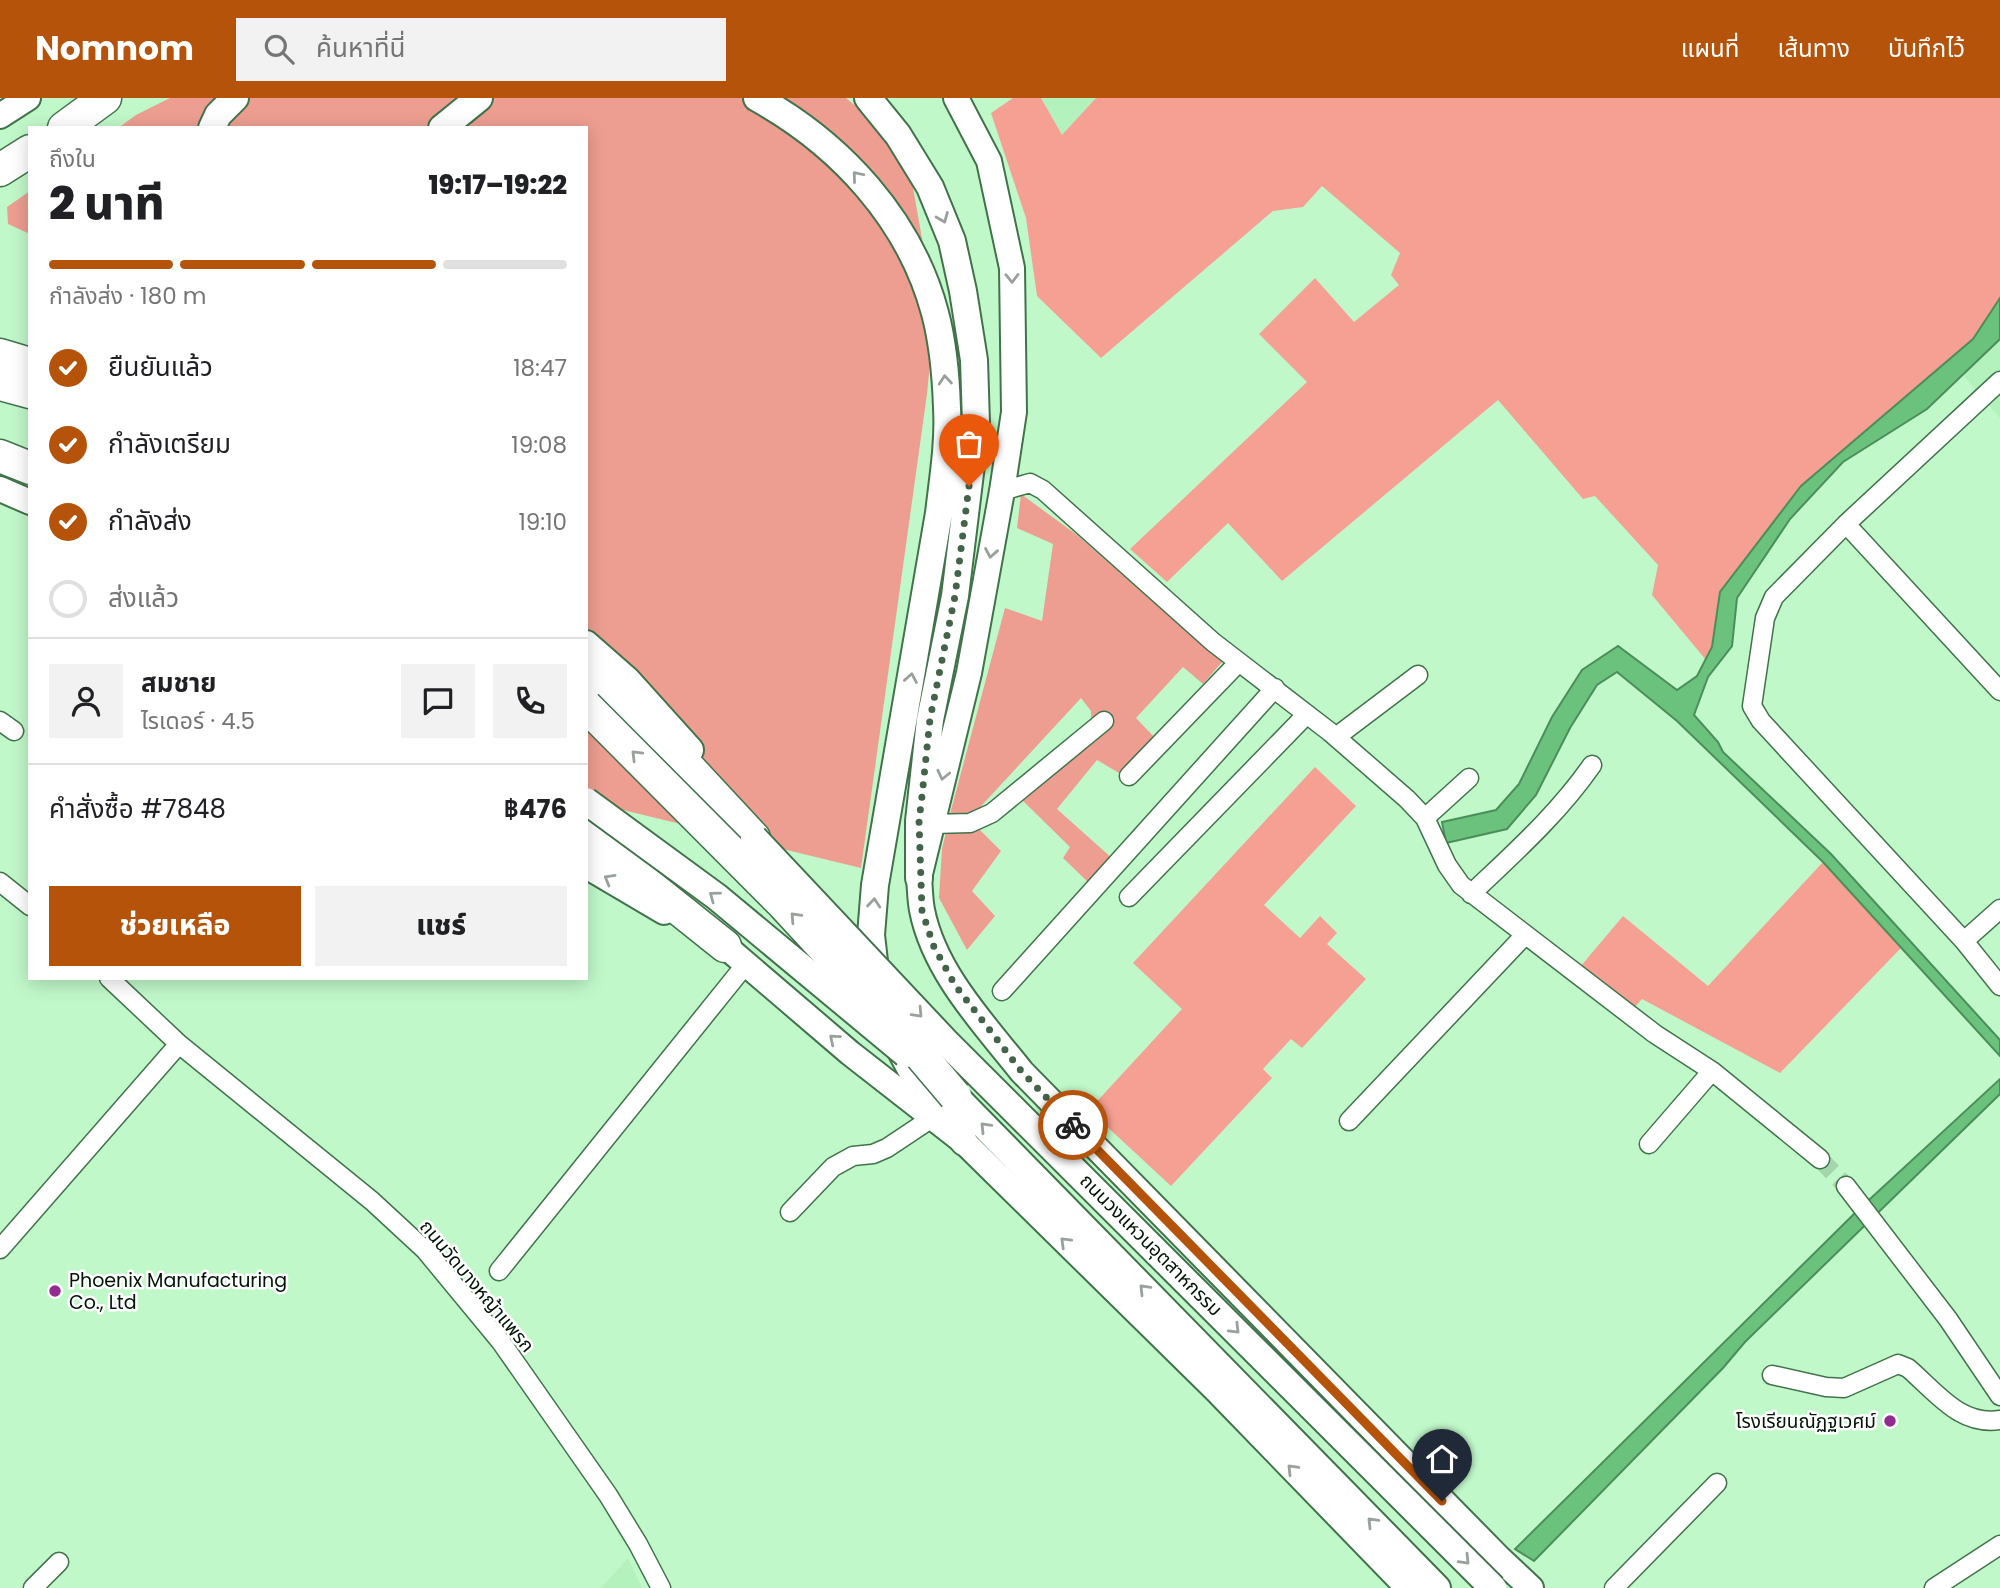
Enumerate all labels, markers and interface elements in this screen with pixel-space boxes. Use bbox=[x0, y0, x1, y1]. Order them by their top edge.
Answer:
search box bbox=[236, 18, 726, 81]
text: Nomnom bbox=[35, 25, 194, 72]
icon: search bbox=[260, 30, 298, 68]
text: ค้นหาที่นี่ bbox=[316, 30, 406, 66]
text: แผนที่ bbox=[1681, 32, 1739, 65]
text: เส้นทาง bbox=[1777, 32, 1850, 65]
text: บันทึกไว้ bbox=[1888, 32, 1965, 65]
text: ถึงใน bbox=[49, 143, 96, 175]
text: 19:17–19:22 bbox=[428, 167, 567, 203]
text: 2 นาที bbox=[49, 171, 165, 235]
one-way arrow bbox=[853, 171, 865, 184]
one-way arrow bbox=[934, 211, 948, 223]
one-way arrow bbox=[1004, 274, 1020, 284]
text: กำลังส่ง · 180 m bbox=[49, 280, 206, 312]
icon: check bbox=[49, 349, 87, 387]
text: ยืนยันแล้ว bbox=[108, 349, 213, 385]
text: 18:47 bbox=[513, 352, 567, 384]
one-way arrow bbox=[938, 375, 953, 386]
pin bbox=[939, 414, 999, 486]
icon: bag bbox=[950, 425, 988, 463]
icon: check bbox=[49, 426, 87, 464]
text: กำลังเตรียม bbox=[108, 426, 231, 462]
text: 19:08 bbox=[511, 429, 567, 461]
icon: check bbox=[49, 503, 87, 541]
text: กำลังส่ง bbox=[108, 503, 192, 539]
text: 19:10 bbox=[518, 506, 567, 538]
one-way arrow bbox=[984, 547, 999, 559]
text: ส่งแล้ว bbox=[108, 580, 179, 616]
button: person bbox=[49, 664, 123, 738]
button: chat bbox=[401, 664, 475, 738]
button: phone bbox=[493, 664, 567, 738]
text: สมชาย bbox=[141, 665, 217, 701]
one-way arrow bbox=[903, 672, 918, 684]
text: ไรเดอร์ · 4.5 bbox=[141, 705, 255, 737]
one-way arrow bbox=[631, 750, 644, 763]
one-way arrow bbox=[937, 769, 951, 781]
text: คำสั่งซื้อ #7848 bbox=[49, 791, 226, 827]
text: ฿476 bbox=[504, 791, 567, 827]
one-way arrow bbox=[604, 875, 617, 888]
button: ช่วยเหลือ bbox=[49, 886, 301, 966]
button: แชร์ bbox=[315, 886, 567, 966]
one-way arrow bbox=[709, 891, 722, 904]
one-way arrow bbox=[866, 897, 881, 908]
one-way arrow bbox=[791, 912, 804, 925]
one-way arrow bbox=[910, 1004, 923, 1017]
one-way arrow bbox=[829, 1035, 842, 1047]
courier bbox=[1038, 1090, 1108, 1160]
icon: bike bbox=[1054, 1106, 1092, 1144]
one-way arrow bbox=[980, 1122, 993, 1135]
street label: ถนนวงแหวนอุตสาหกรรม bbox=[1074, 1168, 1228, 1322]
street label: ถนนวัดบางหญ้าแพรก bbox=[413, 1214, 541, 1358]
one-way arrow bbox=[1060, 1237, 1073, 1250]
place label: Phoenix Manufacturing Co., Ltd bbox=[69, 1267, 287, 1316]
marker: Phoenix Manufacturing Co., Ltd bbox=[47, 1283, 63, 1299]
one-way arrow bbox=[1140, 1284, 1153, 1297]
one-way arrow bbox=[1227, 1321, 1240, 1334]
place label: โรงเรียนณัฏฐเวศม์ bbox=[1736, 1408, 1876, 1435]
marker: โรงเรียนณัฏฐเวศม์ bbox=[1882, 1413, 1898, 1429]
pin bbox=[1412, 1429, 1472, 1501]
icon: home bbox=[1423, 1440, 1461, 1478]
one-way arrow bbox=[1288, 1465, 1300, 1477]
one-way arrow bbox=[1367, 1517, 1380, 1530]
one-way arrow bbox=[1457, 1551, 1470, 1564]

